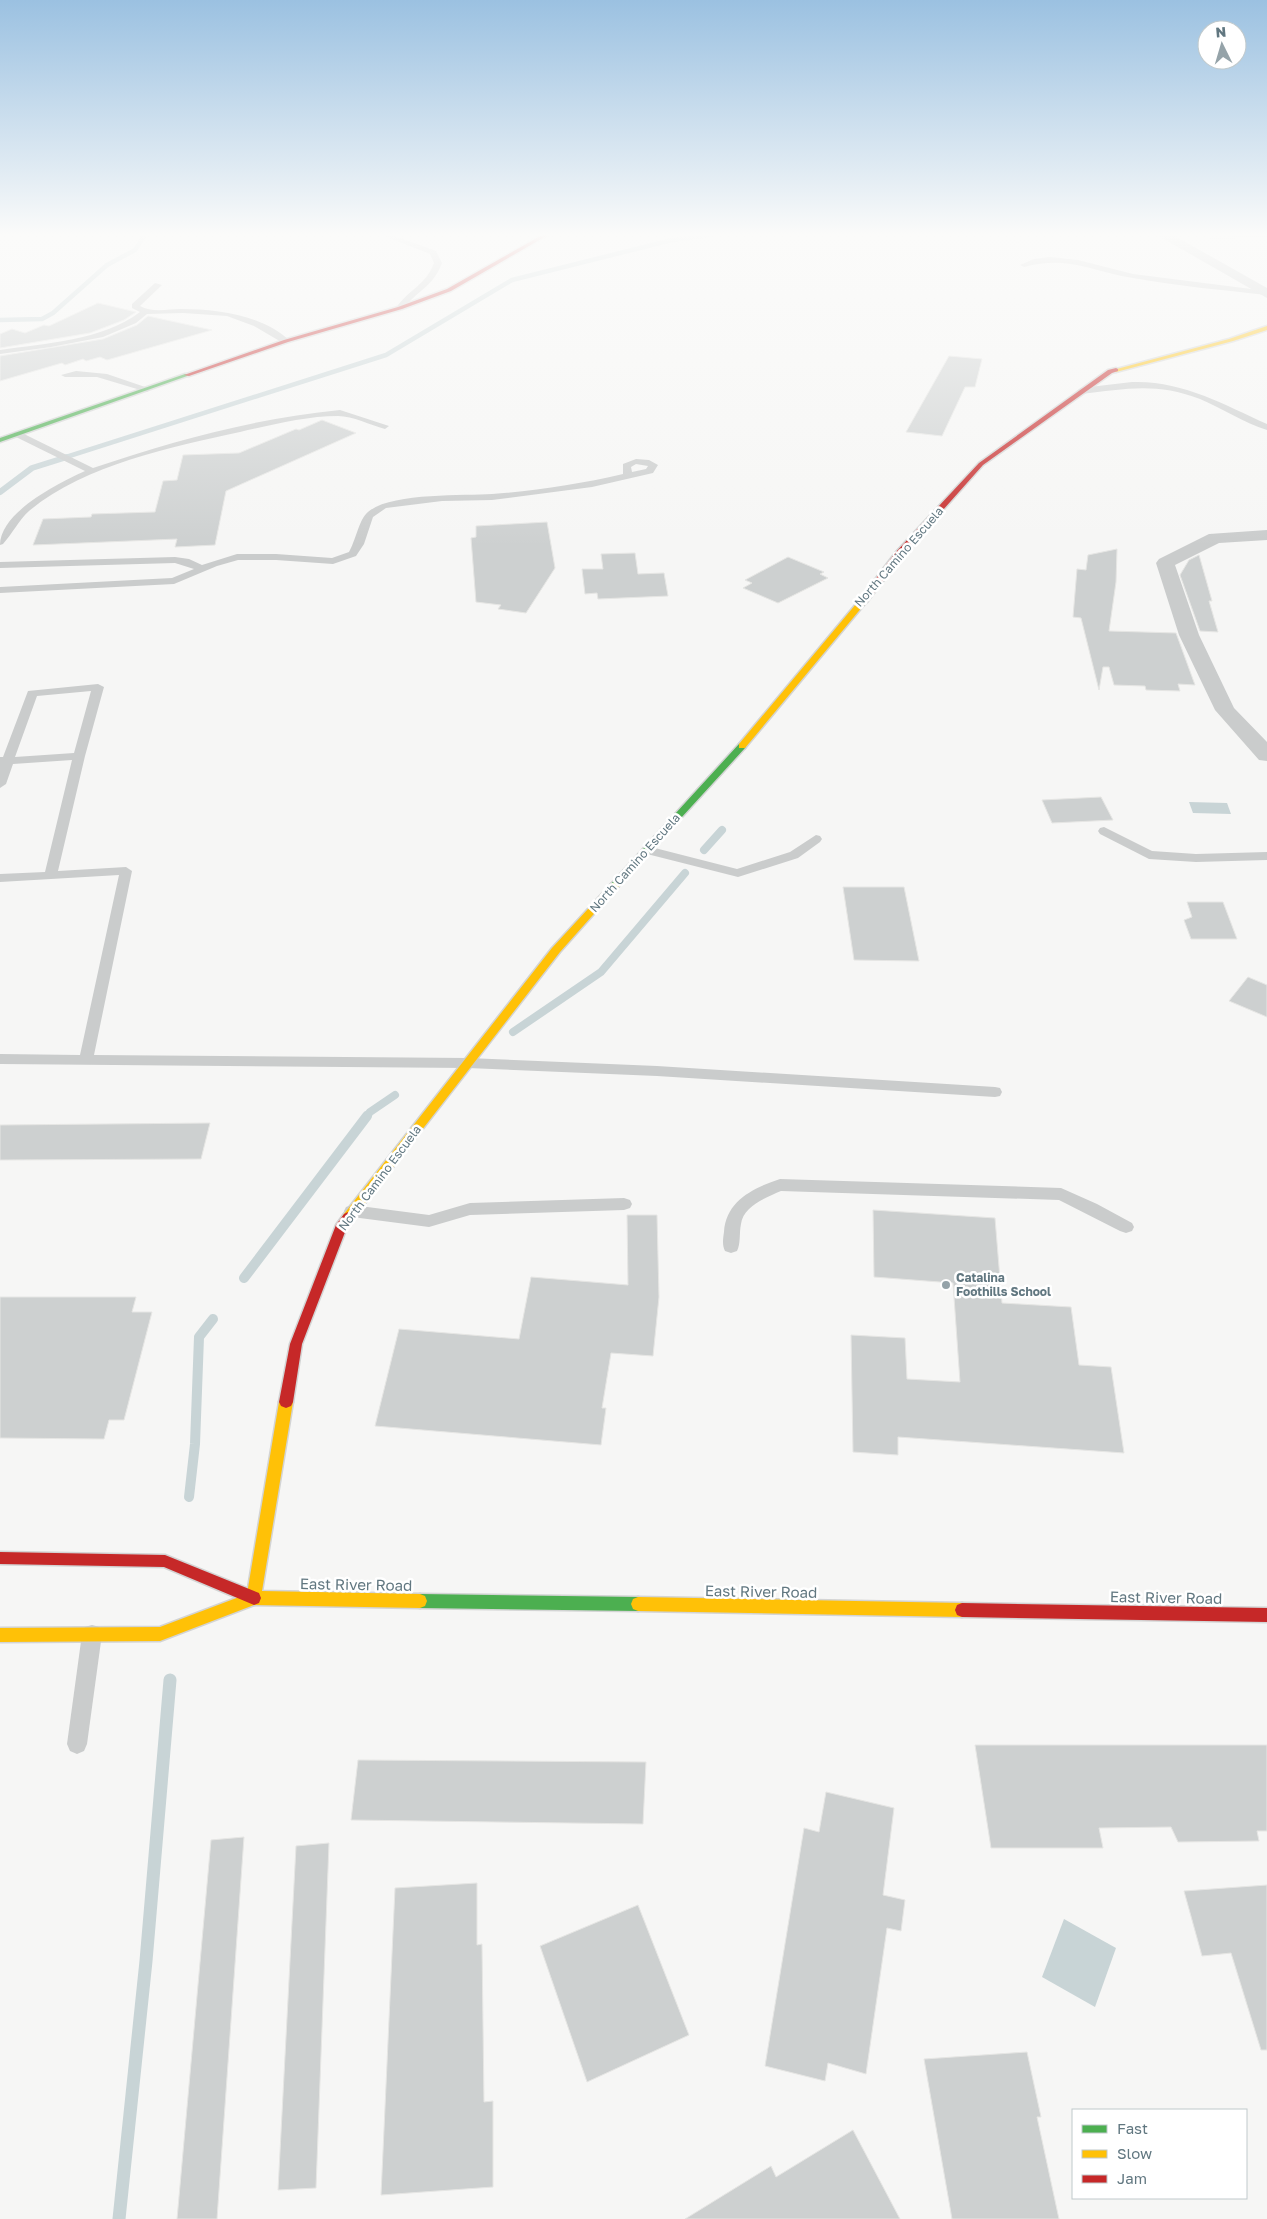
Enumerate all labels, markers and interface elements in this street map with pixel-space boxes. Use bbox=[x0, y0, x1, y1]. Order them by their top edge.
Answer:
north arrow bbox=[1197, 20, 1247, 70]
text: N bbox=[1215, 23, 1227, 40]
street label: North Camino Escuela bbox=[851, 504, 946, 610]
street label: North Camino Escuela bbox=[586, 810, 683, 915]
street label: North Camino Escuela bbox=[335, 1122, 424, 1233]
place label: Catalina Foothills School bbox=[956, 1270, 1051, 1299]
marker: Catalina Foothills School bbox=[940, 1279, 952, 1291]
street label: East River Road bbox=[300, 1574, 412, 1594]
street label: East River Road bbox=[705, 1581, 817, 1601]
street label: East River Road bbox=[1110, 1587, 1222, 1607]
legend bbox=[1072, 2109, 1247, 2199]
text: Fast bbox=[1117, 2119, 1148, 2137]
text: Slow bbox=[1117, 2144, 1152, 2162]
text: Jam bbox=[1117, 2169, 1147, 2187]

